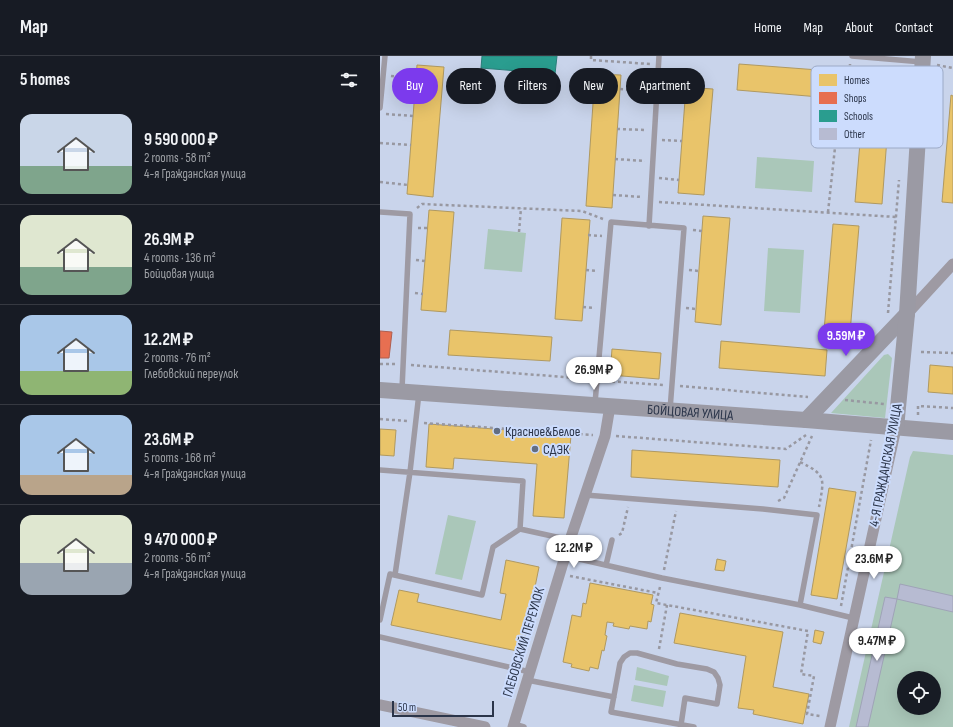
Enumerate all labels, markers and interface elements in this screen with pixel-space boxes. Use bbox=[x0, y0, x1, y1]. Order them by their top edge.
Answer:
text: Map bbox=[20, 16, 48, 39]
text: Home bbox=[754, 19, 782, 36]
text: Map bbox=[804, 19, 823, 36]
text: About bbox=[845, 19, 873, 36]
text: Contact bbox=[895, 19, 933, 36]
legend bbox=[811, 66, 943, 148]
chip: Buy bbox=[392, 68, 438, 104]
chip: Rent bbox=[446, 68, 496, 104]
chip: Filters bbox=[504, 68, 561, 104]
chip: New bbox=[569, 68, 618, 104]
chip: Apartment bbox=[626, 68, 705, 104]
icon: filters bbox=[338, 69, 360, 91]
text: 5 homes bbox=[20, 70, 70, 90]
text: Homes bbox=[844, 74, 870, 87]
text: Shops bbox=[844, 92, 867, 105]
text: Schools bbox=[844, 110, 873, 123]
text: Other bbox=[844, 128, 865, 141]
icon: home bbox=[52, 130, 100, 178]
text: 9 590 000 ₽ bbox=[144, 130, 218, 150]
text: 2 rooms · 58 m² bbox=[144, 150, 211, 166]
text: 4-я Гражданская улица bbox=[144, 166, 246, 182]
text: 26.9M ₽ bbox=[144, 230, 194, 250]
icon: home bbox=[52, 231, 100, 279]
text: 4 rooms · 136 m² bbox=[144, 250, 216, 266]
text: Бойцовая улица bbox=[144, 266, 214, 282]
pin: 9.59M ₽ bbox=[809, 323, 883, 357]
text: 9.59M ₽ bbox=[827, 328, 865, 344]
text: 12.2M ₽ bbox=[144, 330, 193, 350]
icon: home bbox=[52, 331, 100, 379]
text: 2 rooms · 76 m² bbox=[144, 350, 211, 366]
pin: 26.9M ₽ bbox=[557, 357, 631, 391]
text: 26.9M ₽ bbox=[575, 362, 613, 378]
text: Глебовский переулок bbox=[144, 366, 238, 382]
street label: БОЙЦОВАЯ УЛИЦА bbox=[646, 401, 735, 424]
street label: 4-Я ГРАЖДАНСКАЯ УЛИЦА bbox=[865, 401, 906, 528]
place label: Красное&Белое bbox=[505, 423, 580, 440]
marker: Красное&Белое bbox=[492, 426, 502, 436]
text: 23.6M ₽ bbox=[144, 430, 194, 450]
icon: home bbox=[52, 431, 100, 479]
place label: СДЭК bbox=[543, 441, 570, 458]
marker: СДЭК bbox=[530, 444, 540, 454]
text: 5 rooms · 168 m² bbox=[144, 450, 216, 466]
text: 4-я Гражданская улица bbox=[144, 466, 246, 482]
text: 9 470 000 ₽ bbox=[144, 530, 217, 550]
icon: home bbox=[52, 531, 100, 579]
pin: 12.2M ₽ bbox=[537, 535, 611, 569]
text: 12.2M ₽ bbox=[555, 540, 593, 556]
pin: 23.6M ₽ bbox=[837, 546, 911, 580]
text: 2 rooms · 56 m² bbox=[144, 550, 211, 566]
text: 23.6M ₽ bbox=[855, 551, 893, 567]
text: 4-я Гражданская улица bbox=[144, 566, 246, 582]
street label: ГЛЕБОВСКИЙ ПЕРЕУЛОК bbox=[499, 585, 548, 699]
pin: 9.47M ₽ bbox=[840, 628, 914, 662]
text: 9.47M ₽ bbox=[858, 633, 896, 649]
map controls bbox=[897, 671, 941, 715]
button: locate bbox=[897, 671, 941, 715]
scale bar bbox=[392, 699, 494, 718]
text: 50 m bbox=[398, 701, 416, 714]

